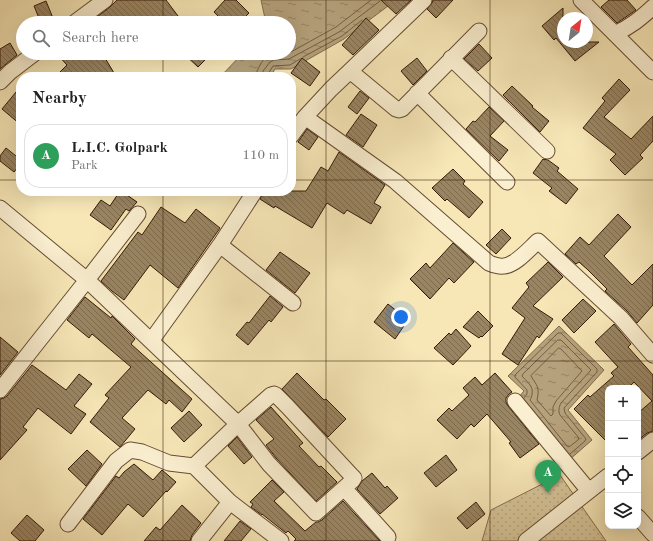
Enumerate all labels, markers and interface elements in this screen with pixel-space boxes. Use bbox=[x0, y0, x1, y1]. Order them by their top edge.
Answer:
north arrow bbox=[557, 12, 593, 48]
search box bbox=[16, 16, 296, 60]
icon: search bbox=[30, 27, 52, 49]
text: Search here bbox=[62, 31, 139, 46]
text: Nearby bbox=[32, 90, 87, 107]
text: L.I.C. Golpark bbox=[71, 141, 168, 156]
text: A bbox=[41, 149, 51, 162]
text: 110 m bbox=[242, 149, 279, 162]
text: Park bbox=[71, 159, 98, 172]
your location bbox=[391, 307, 411, 327]
map controls bbox=[605, 385, 641, 529]
button: + bbox=[605, 385, 641, 421]
button: − bbox=[605, 421, 641, 457]
button: locate bbox=[605, 457, 641, 493]
pin: A bbox=[535, 460, 561, 493]
button: layers bbox=[605, 493, 641, 529]

